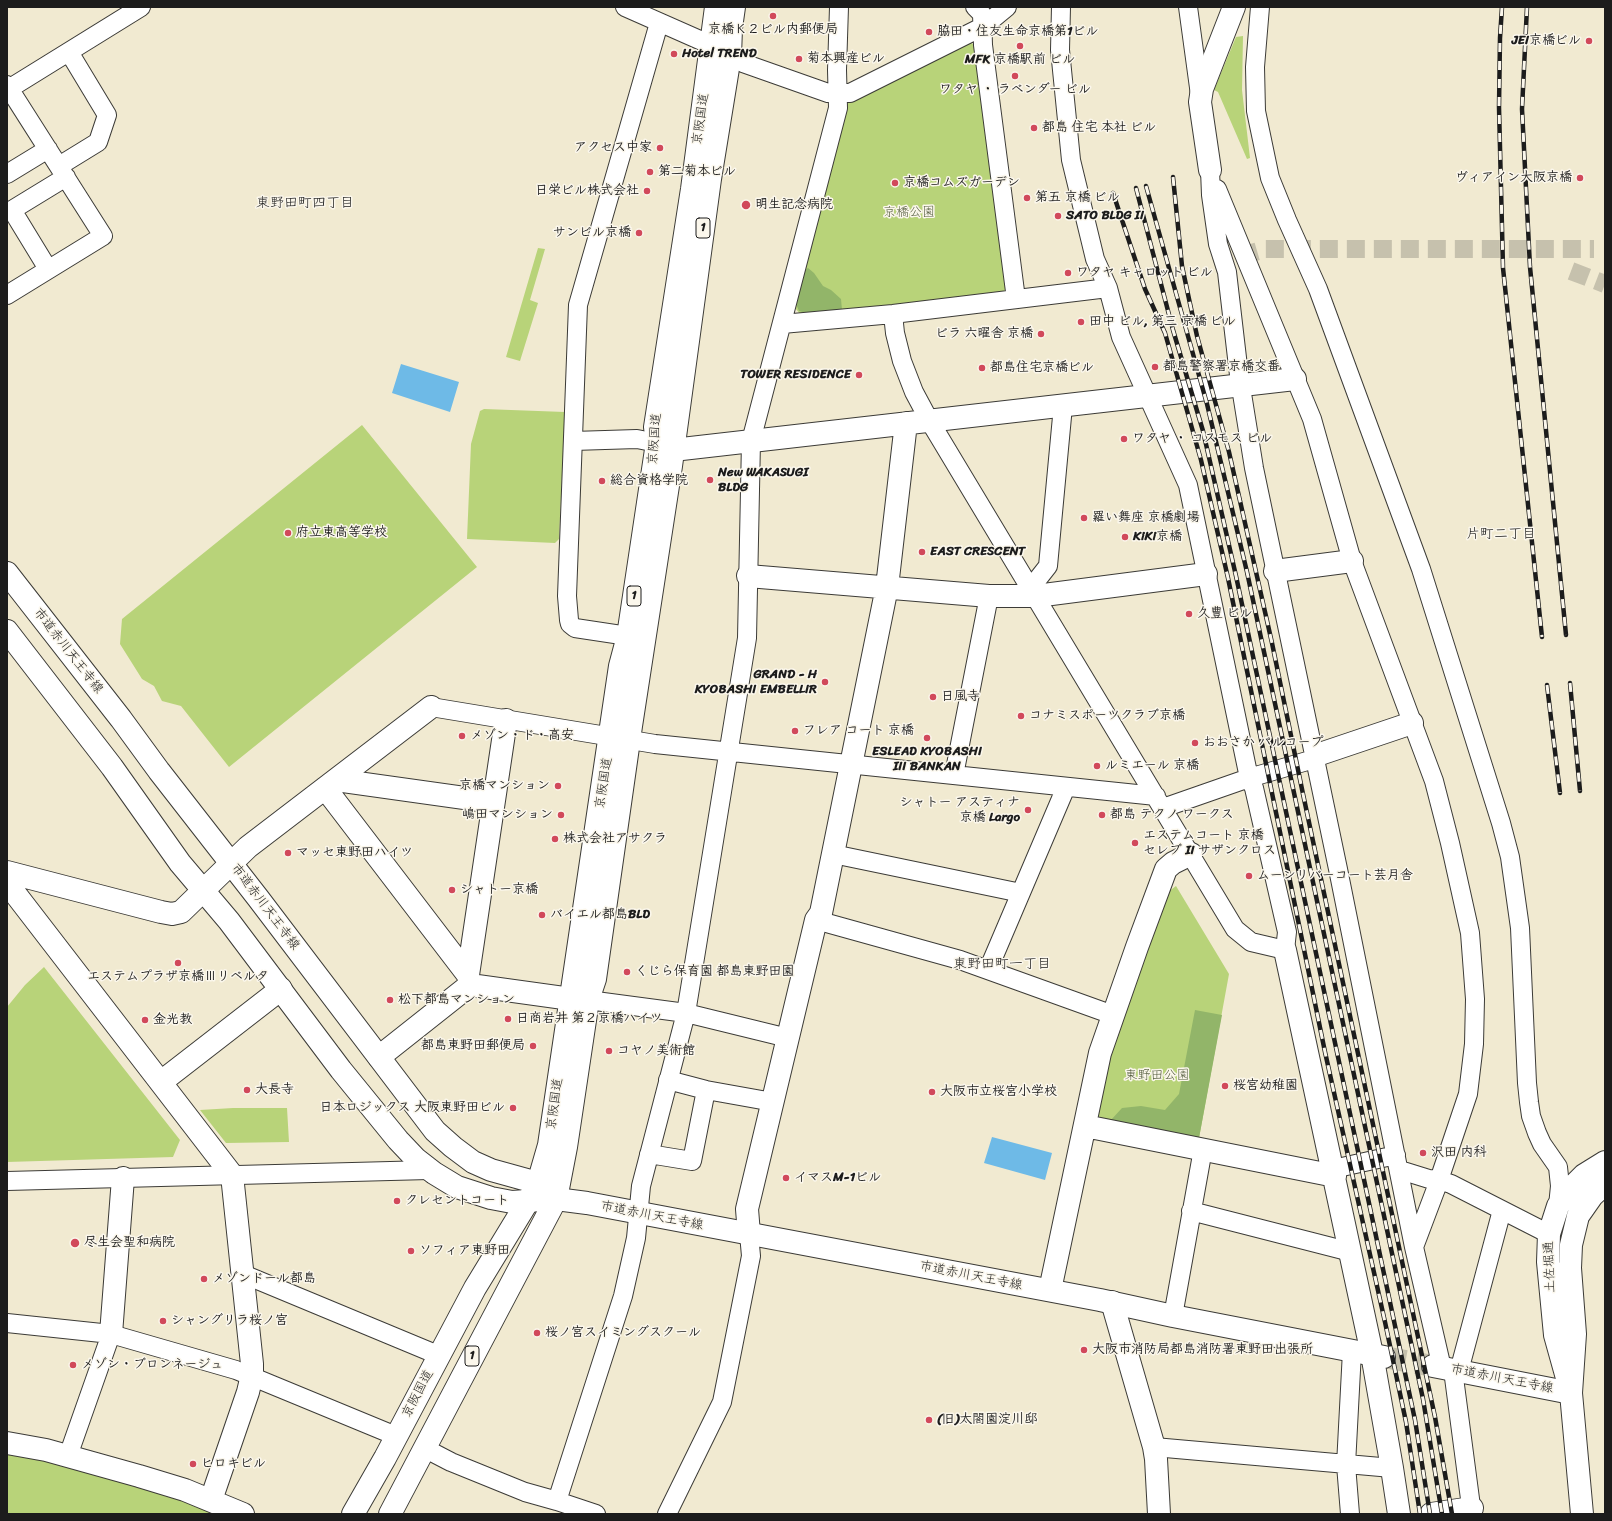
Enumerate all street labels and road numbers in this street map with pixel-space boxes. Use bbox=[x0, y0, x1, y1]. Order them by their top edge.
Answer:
street label: 京阪国道 bbox=[690, 92, 712, 146]
road number: 1 bbox=[696, 218, 710, 238]
street label: 京阪国道 bbox=[645, 412, 665, 466]
road number: 1 bbox=[627, 586, 641, 606]
street label: 市道赤川天王寺線 bbox=[30, 605, 106, 697]
street label: 京阪国道 bbox=[592, 756, 616, 810]
street label: 市道赤川天王寺線 bbox=[227, 861, 303, 953]
street label: 京阪国道 bbox=[544, 1077, 566, 1131]
street label: 市道赤川天王寺線 bbox=[599, 1198, 705, 1234]
street label: 土佐堀通 bbox=[1541, 1241, 1559, 1293]
street label: 市道赤川天王寺線 bbox=[918, 1258, 1024, 1294]
road number: 1 bbox=[465, 1346, 479, 1366]
street label: 市道赤川天王寺線 bbox=[1449, 1361, 1555, 1397]
street label: 京阪国道 bbox=[399, 1367, 437, 1421]

